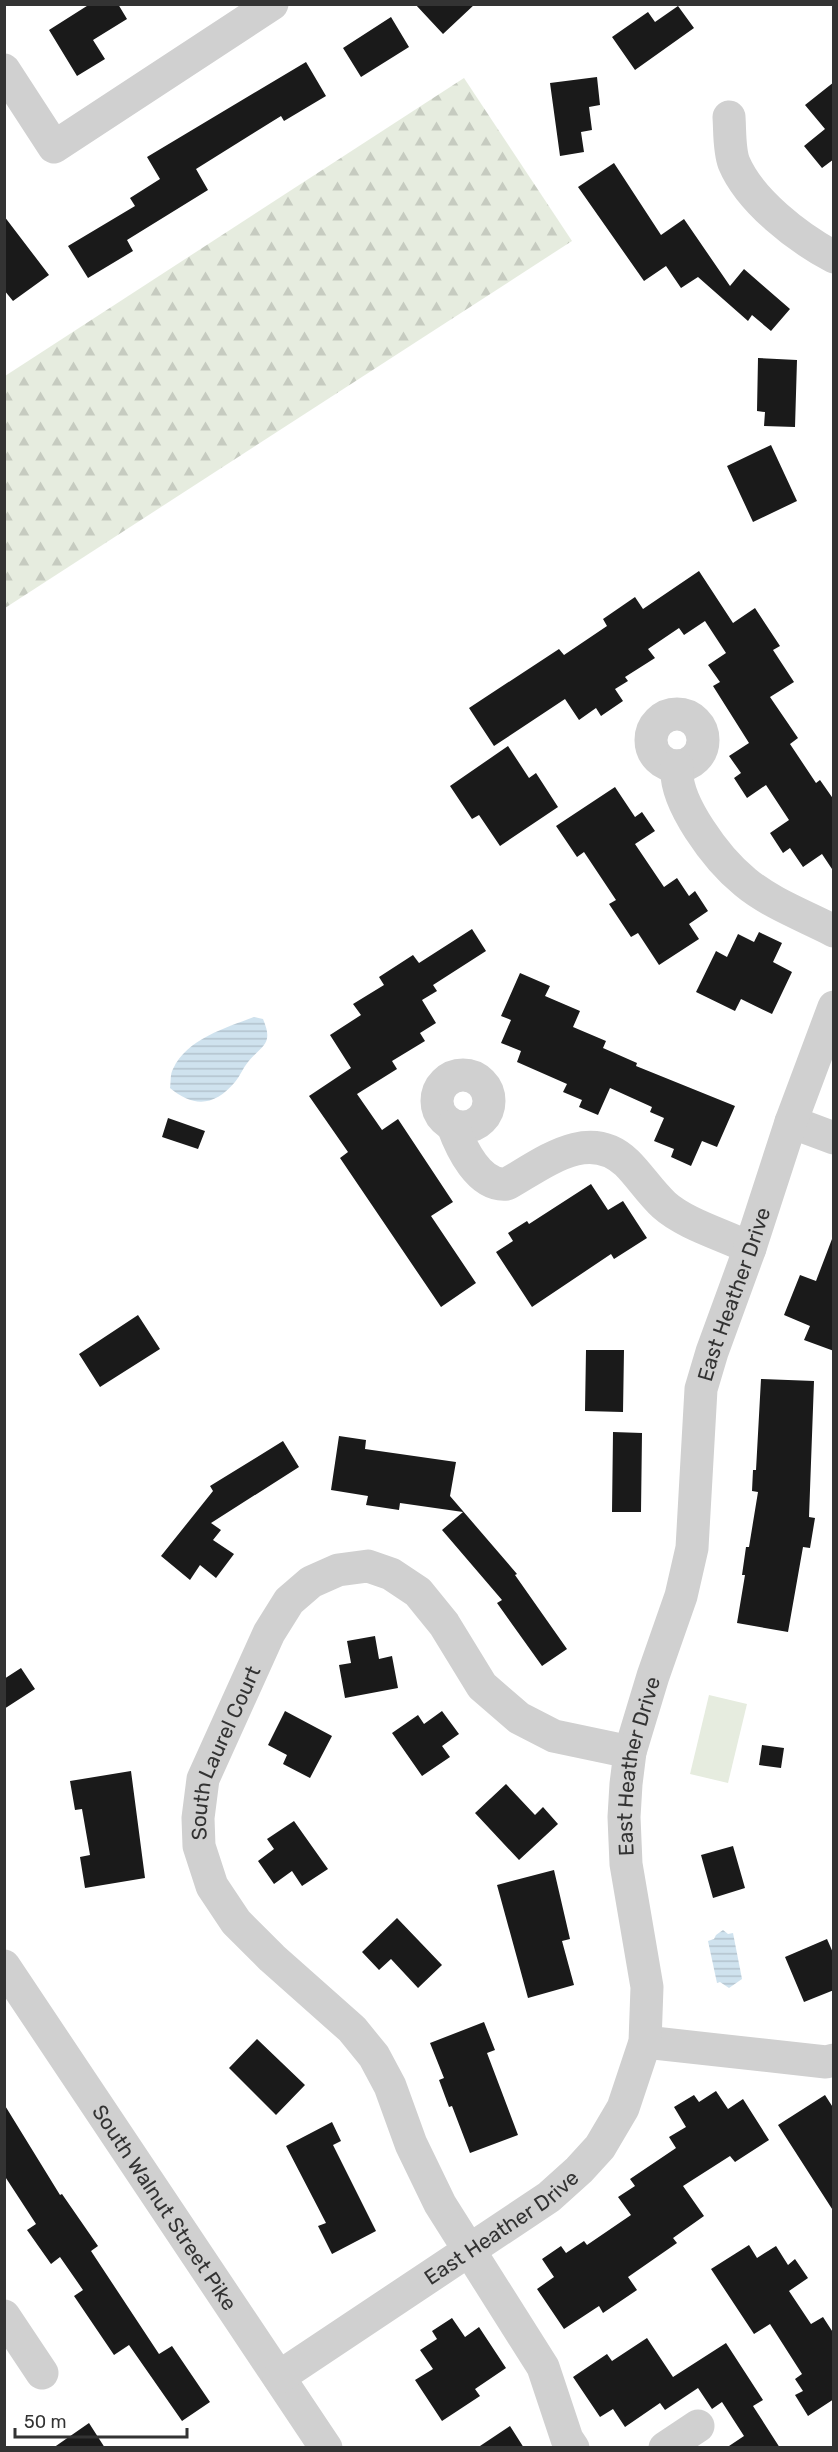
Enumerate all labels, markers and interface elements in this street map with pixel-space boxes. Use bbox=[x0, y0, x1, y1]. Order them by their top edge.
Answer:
street label: East Heather Drive bbox=[692, 1204, 775, 1384]
street label: South Laurel Court bbox=[185, 1662, 265, 1841]
street label: East Heather Drive bbox=[611, 1673, 665, 1857]
street label: South Walnut Street Pike bbox=[87, 2100, 243, 2315]
street label: East Heather Drive bbox=[419, 2164, 583, 2289]
scale bar bbox=[15, 2401, 188, 2439]
text: 50 m bbox=[24, 2411, 67, 2433]

